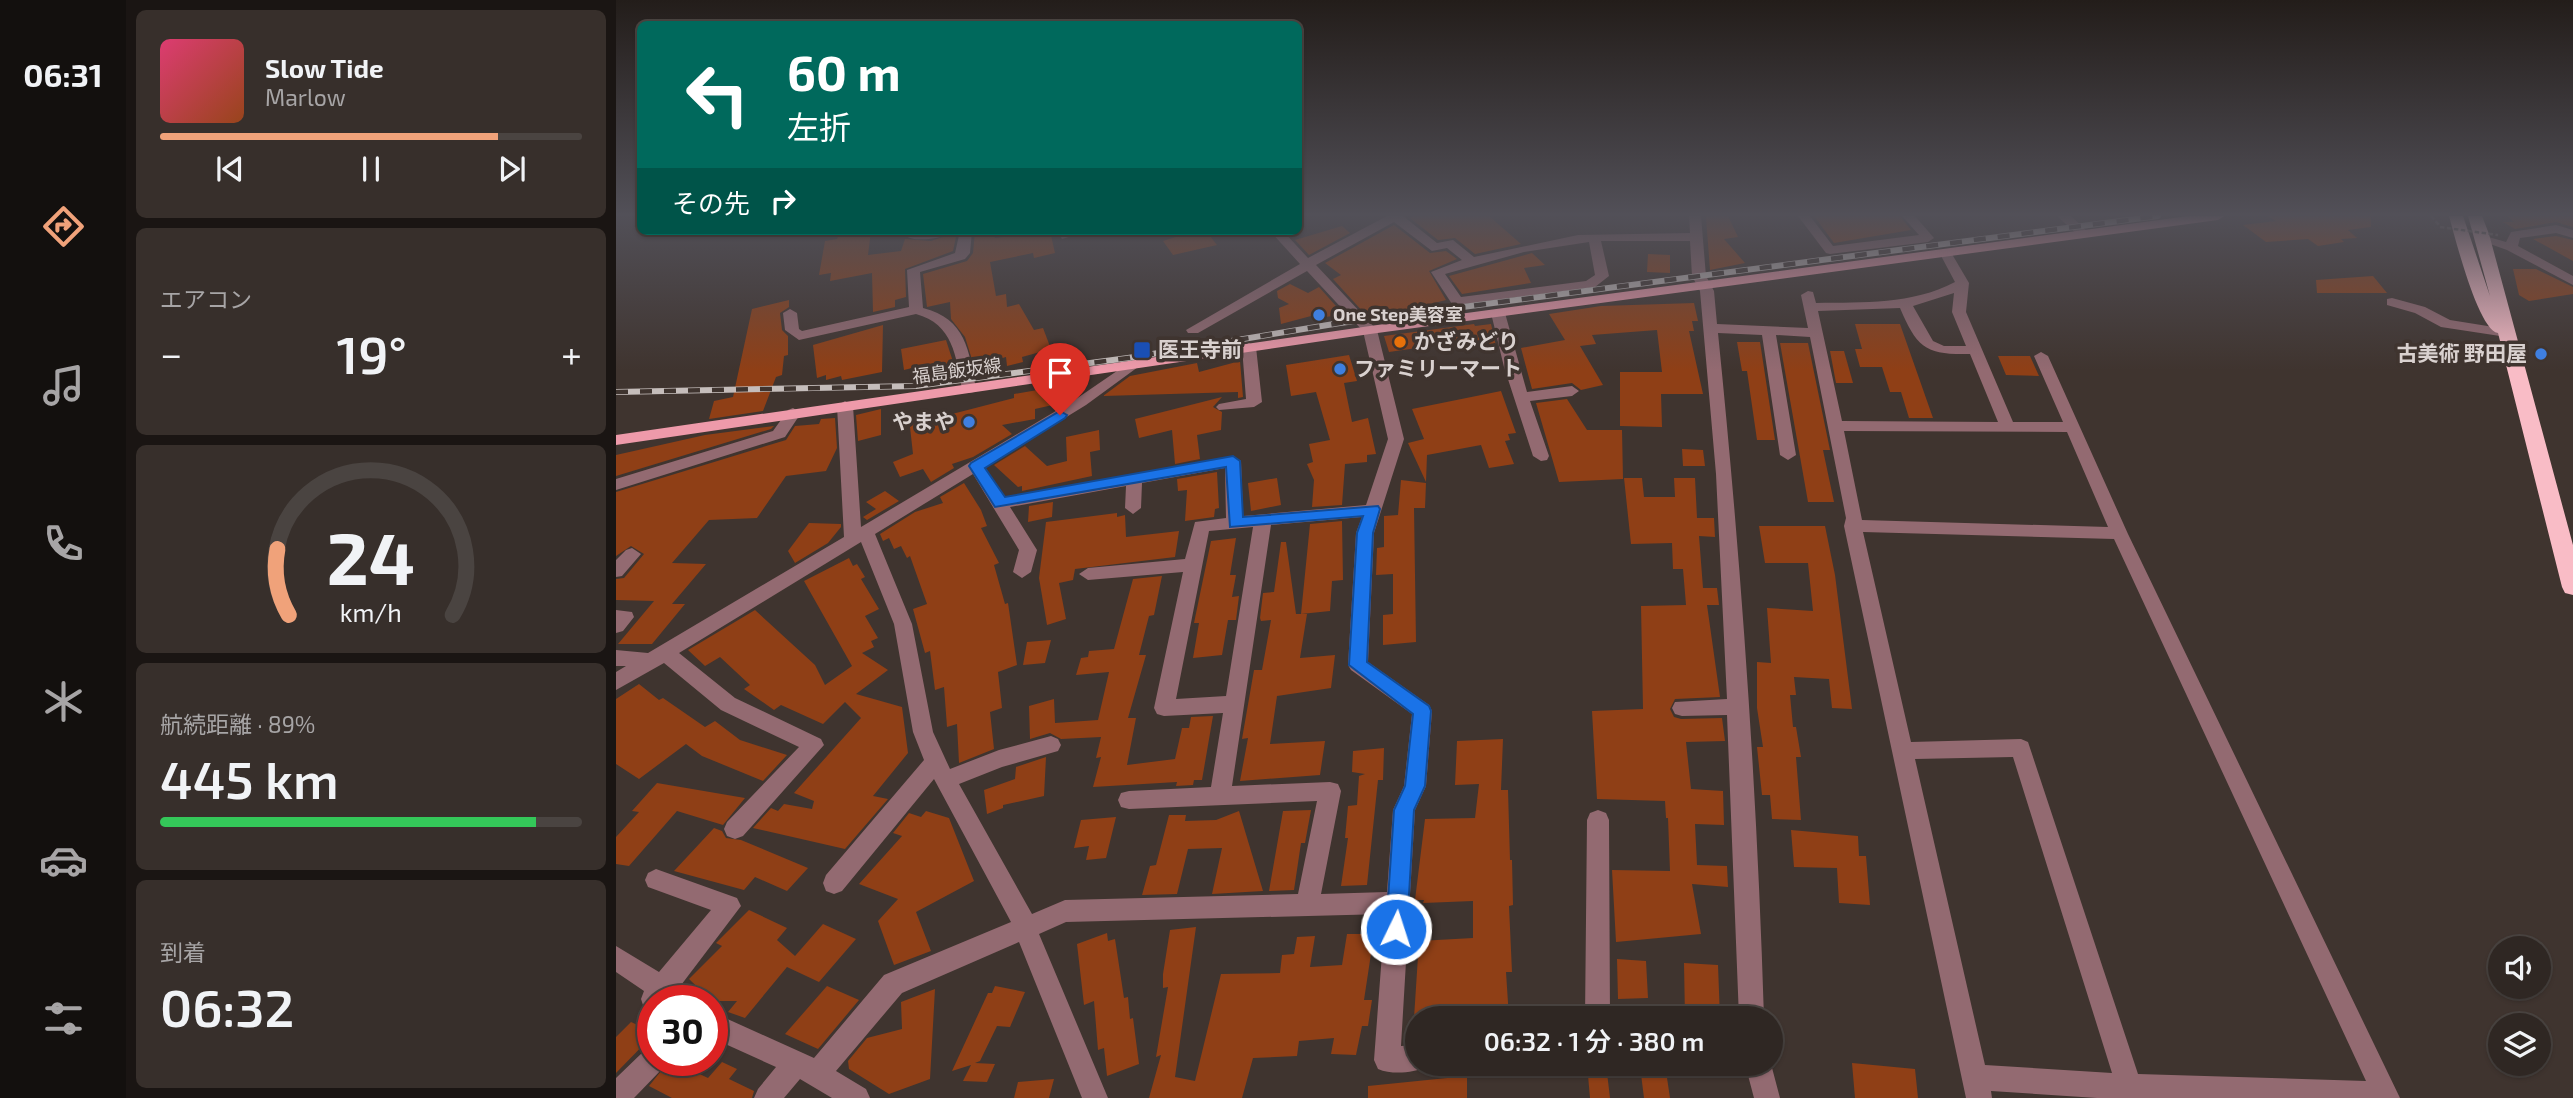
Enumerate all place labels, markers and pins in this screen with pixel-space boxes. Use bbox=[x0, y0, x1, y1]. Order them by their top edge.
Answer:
place label: One Step美容室 bbox=[1333, 303, 1463, 325]
marker: One Step美容室 bbox=[1311, 307, 1327, 323]
place label: かざみどり bbox=[1414, 328, 1519, 353]
marker: かざみどり bbox=[1392, 334, 1408, 350]
place label: 医王寺前 bbox=[1158, 336, 1242, 361]
marker: 医王寺前 bbox=[1132, 340, 1152, 360]
place label: 古美術 野田屋 bbox=[2396, 340, 2527, 365]
pin bbox=[1030, 343, 1090, 415]
marker: 古美術 野田屋 bbox=[2533, 346, 2549, 362]
place label: ファミリーマート bbox=[1354, 355, 1522, 380]
marker: ファミリーマート bbox=[1332, 361, 1348, 377]
place label: やまや bbox=[892, 408, 955, 433]
marker: やまや bbox=[961, 414, 977, 430]

